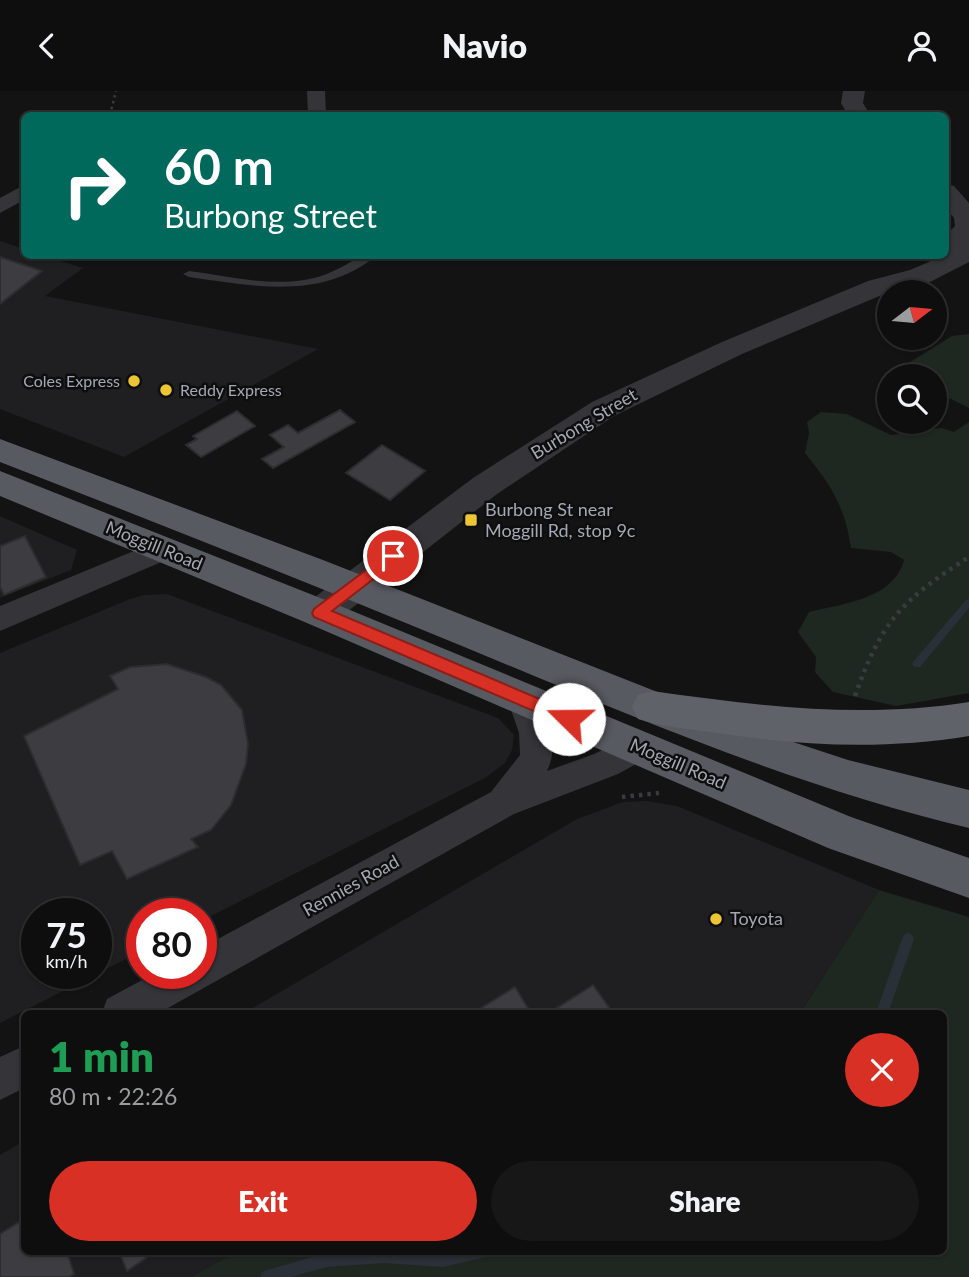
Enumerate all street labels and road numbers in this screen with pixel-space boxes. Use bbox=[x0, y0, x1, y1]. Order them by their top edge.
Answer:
street label: Burbong Street bbox=[527, 383, 641, 463]
street label: Moggill Road bbox=[103, 516, 206, 574]
street label: Moggill Road bbox=[627, 733, 730, 793]
street label: Rennies Road bbox=[299, 850, 402, 921]

